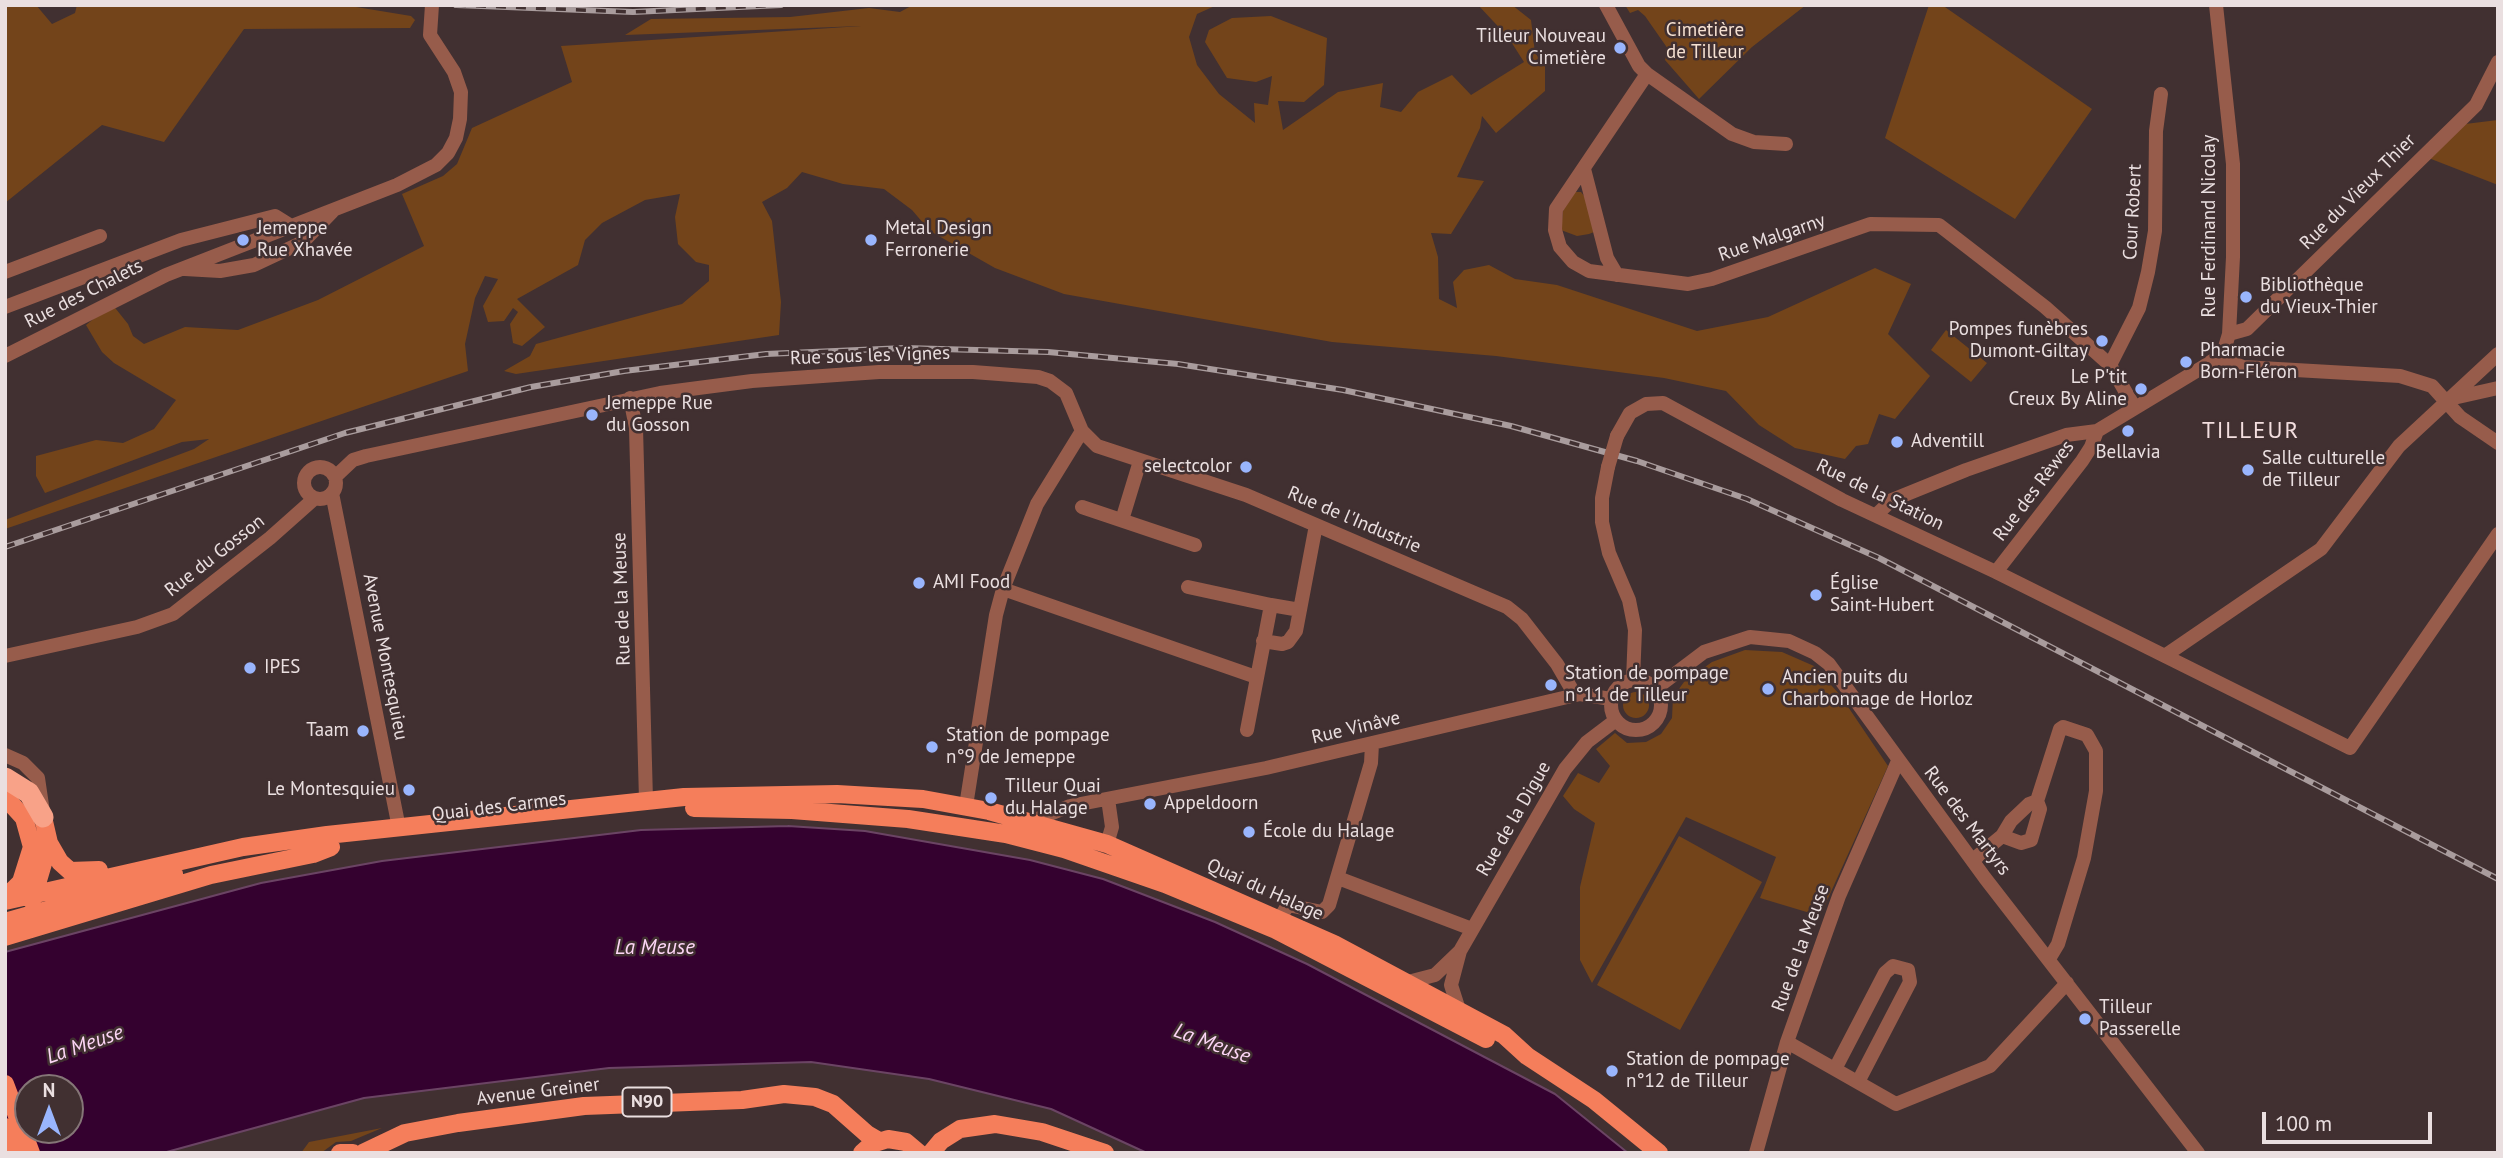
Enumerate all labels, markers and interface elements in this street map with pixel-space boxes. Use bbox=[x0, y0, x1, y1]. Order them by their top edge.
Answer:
park label: Cimetière de Tilleur bbox=[1666, 20, 1744, 64]
place label: Tilleur Nouveau Cimetière bbox=[1476, 26, 1606, 70]
marker: Tilleur Nouveau Cimetière bbox=[1612, 40, 1628, 56]
street label: Rue du Vieux Thier bbox=[2295, 129, 2421, 255]
street label: Rue Ferdinand Nicolay bbox=[2199, 135, 2221, 317]
street label: Cour Robert bbox=[2119, 163, 2147, 261]
street label: Rue Malgarny bbox=[1716, 209, 1828, 267]
place label: Jemeppe Rue Xhavée bbox=[257, 218, 353, 262]
place label: Metal Design Ferronerie bbox=[885, 218, 992, 262]
marker: Jemeppe Rue Xhavée bbox=[235, 232, 251, 248]
marker: Metal Design Ferronerie bbox=[863, 232, 879, 248]
street label: Rue des Chalets bbox=[21, 254, 147, 334]
place label: Bibliothèque du Vieux-Thier bbox=[2260, 275, 2378, 319]
marker: Bibliothèque du Vieux-Thier bbox=[2238, 289, 2254, 305]
place label: Pompes funèbres Dumont-Giltay bbox=[1949, 319, 2088, 363]
marker: Pompes funèbres Dumont-Giltay bbox=[2094, 333, 2110, 349]
place label: Pharmacie Born-Fléron bbox=[2200, 340, 2297, 384]
street label: Rue sous les Vignes bbox=[790, 342, 950, 370]
marker: Pharmacie Born-Fléron bbox=[2178, 354, 2194, 370]
place label: Le P'tit Creux By Aline bbox=[2008, 367, 2127, 411]
marker: Le P'tit Creux By Aline bbox=[2133, 381, 2149, 397]
place label: Jemeppe Rue du Gosson bbox=[606, 393, 713, 437]
marker: Jemeppe Rue du Gosson bbox=[584, 407, 600, 423]
district label: TILLEUR bbox=[2203, 417, 2299, 445]
marker: Bellavia bbox=[2120, 423, 2136, 439]
place label: Adventill bbox=[1911, 431, 1984, 453]
marker: Adventill bbox=[1889, 434, 1905, 450]
street label: Rue des Rèwes bbox=[1989, 436, 2079, 546]
place label: Bellavia bbox=[2096, 442, 2160, 464]
place label: Salle culturelle de Tilleur bbox=[2262, 448, 2385, 492]
street label: Rue de la Station bbox=[1812, 454, 1948, 536]
place label: selectcolor bbox=[1144, 456, 1232, 478]
marker: selectcolor bbox=[1238, 459, 1254, 475]
marker: Salle culturelle de Tilleur bbox=[2240, 462, 2256, 478]
street label: Rue de l'Industrie bbox=[1284, 482, 1424, 558]
street label: Rue du Gosson bbox=[161, 510, 269, 602]
street label: Rue de la Meuse bbox=[608, 532, 636, 666]
street label: Avenue Montesquieu bbox=[358, 572, 412, 742]
place label: AMI Food bbox=[933, 572, 1010, 594]
place label: Église Saint-Hubert bbox=[1830, 573, 1934, 617]
marker: AMI Food bbox=[911, 575, 927, 591]
marker: Église Saint-Hubert bbox=[1808, 587, 1824, 603]
place label: IPES bbox=[264, 657, 300, 679]
marker: IPES bbox=[242, 660, 258, 676]
place label: Station de pompage n°11 de Tilleur bbox=[1565, 663, 1729, 707]
place label: Ancien puits du Charbonnage de Horloz bbox=[1782, 667, 1973, 711]
marker: Station de pompage n°11 de Tilleur bbox=[1543, 677, 1559, 693]
marker: Ancien puits du Charbonnage de Horloz bbox=[1760, 681, 1776, 697]
street label: Rue Vinâve bbox=[1309, 707, 1403, 749]
place label: Taam bbox=[306, 720, 349, 742]
marker: Taam bbox=[355, 723, 371, 739]
place label: Station de pompage n°9 de Jemeppe bbox=[946, 725, 1110, 769]
marker: Station de pompage n°9 de Jemeppe bbox=[924, 739, 940, 755]
street label: Rue de la Digue bbox=[1472, 758, 1556, 880]
street label: Rue des Martyrs bbox=[1919, 762, 2015, 880]
place label: Tilleur Quai du Halage bbox=[1005, 776, 1101, 820]
place label: Le Montesquieu bbox=[267, 779, 395, 801]
marker: Le Montesquieu bbox=[401, 782, 417, 798]
street label: Quai des Carmes bbox=[430, 787, 568, 827]
marker: Tilleur Quai du Halage bbox=[983, 790, 999, 806]
place label: Appeldoorn bbox=[1164, 793, 1258, 815]
marker: Appeldoorn bbox=[1142, 796, 1158, 812]
place label: École du Halage bbox=[1263, 821, 1394, 843]
marker: École du Halage bbox=[1241, 824, 1257, 840]
street label: Quai du Halage bbox=[1203, 854, 1327, 926]
street label: Rue de la Meuse bbox=[1767, 881, 1835, 1015]
water label: La Meuse bbox=[615, 935, 695, 961]
place label: Tilleur Passerelle bbox=[2099, 997, 2181, 1041]
marker: Tilleur Passerelle bbox=[2077, 1011, 2093, 1027]
water label: La Meuse bbox=[1170, 1019, 1254, 1069]
water label: La Meuse bbox=[43, 1020, 127, 1070]
place label: Station de pompage n°12 de Tilleur bbox=[1626, 1049, 1790, 1093]
marker: Station de pompage n°12 de Tilleur bbox=[1604, 1063, 1620, 1079]
street label: Avenue Greiner bbox=[475, 1073, 601, 1111]
north arrow bbox=[14, 1074, 84, 1144]
text: N bbox=[43, 1078, 55, 1102]
road number: N90 bbox=[622, 1087, 672, 1116]
scale bar bbox=[2265, 1098, 2435, 1142]
text: 100 m bbox=[2275, 1110, 2332, 1137]

